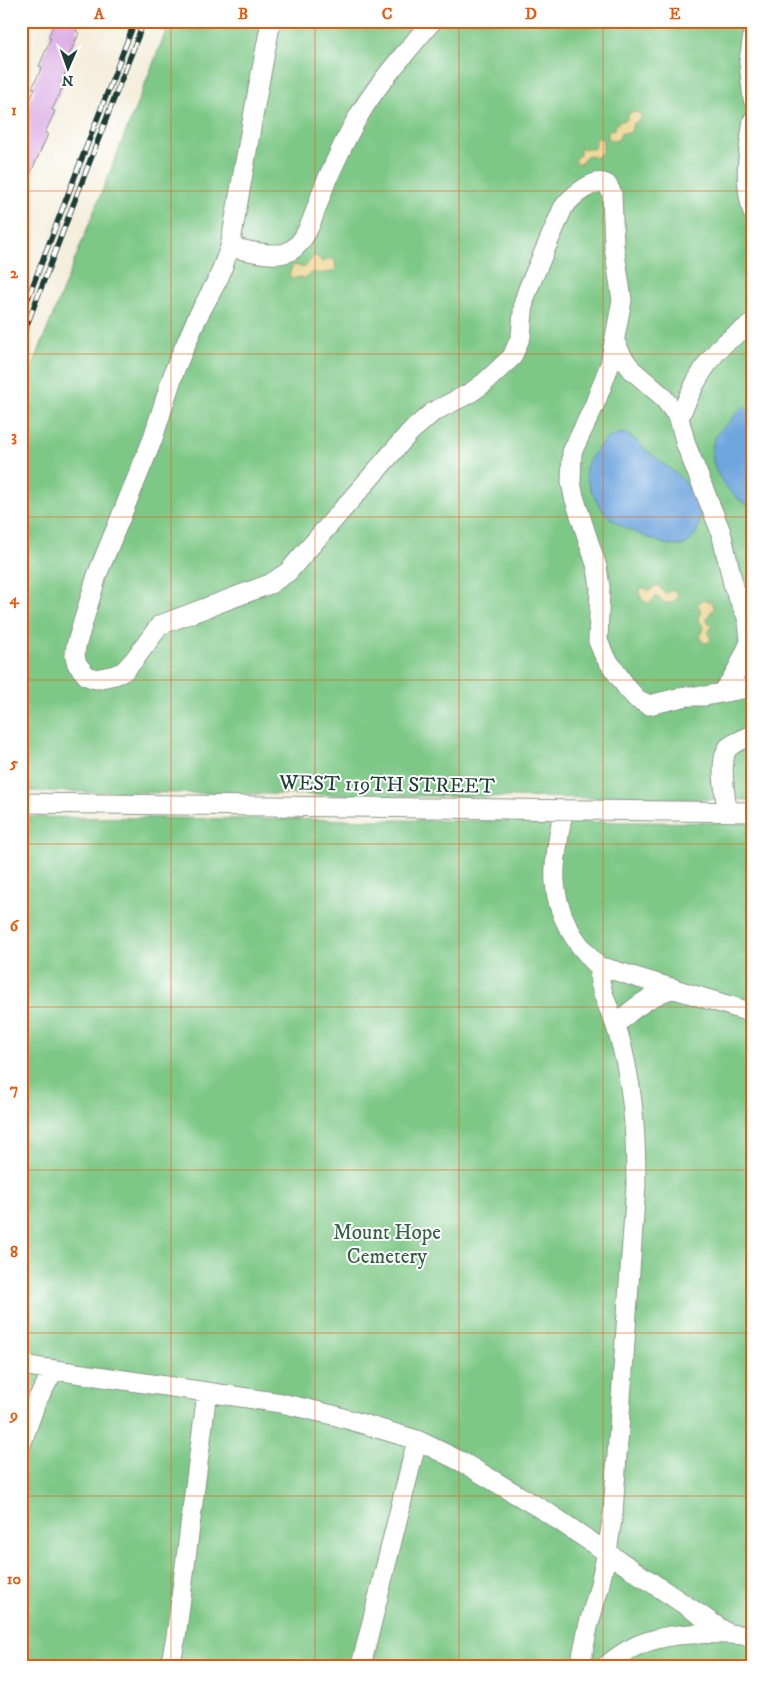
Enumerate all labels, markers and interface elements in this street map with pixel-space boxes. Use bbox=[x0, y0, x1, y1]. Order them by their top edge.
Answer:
text: A bbox=[93, 4, 105, 24]
text: B bbox=[238, 4, 248, 24]
text: C bbox=[382, 4, 392, 24]
text: D bbox=[525, 4, 537, 24]
text: E bbox=[669, 4, 681, 24]
north arrow bbox=[42, 42, 92, 92]
text: N bbox=[61, 71, 74, 89]
text: 1 bbox=[11, 100, 17, 120]
text: 2 bbox=[10, 263, 19, 283]
text: 3 bbox=[11, 426, 17, 446]
text: 4 bbox=[8, 589, 19, 609]
text: 5 bbox=[9, 753, 18, 773]
street label: WEST 119TH STREET bbox=[278, 770, 495, 800]
text: 6 bbox=[10, 916, 20, 936]
text: 7 bbox=[10, 1079, 18, 1099]
park label: Mount Hope Cemetery bbox=[333, 1220, 441, 1270]
text: 8 bbox=[10, 1242, 18, 1262]
text: 9 bbox=[9, 1405, 18, 1425]
text: 10 bbox=[7, 1569, 22, 1589]

